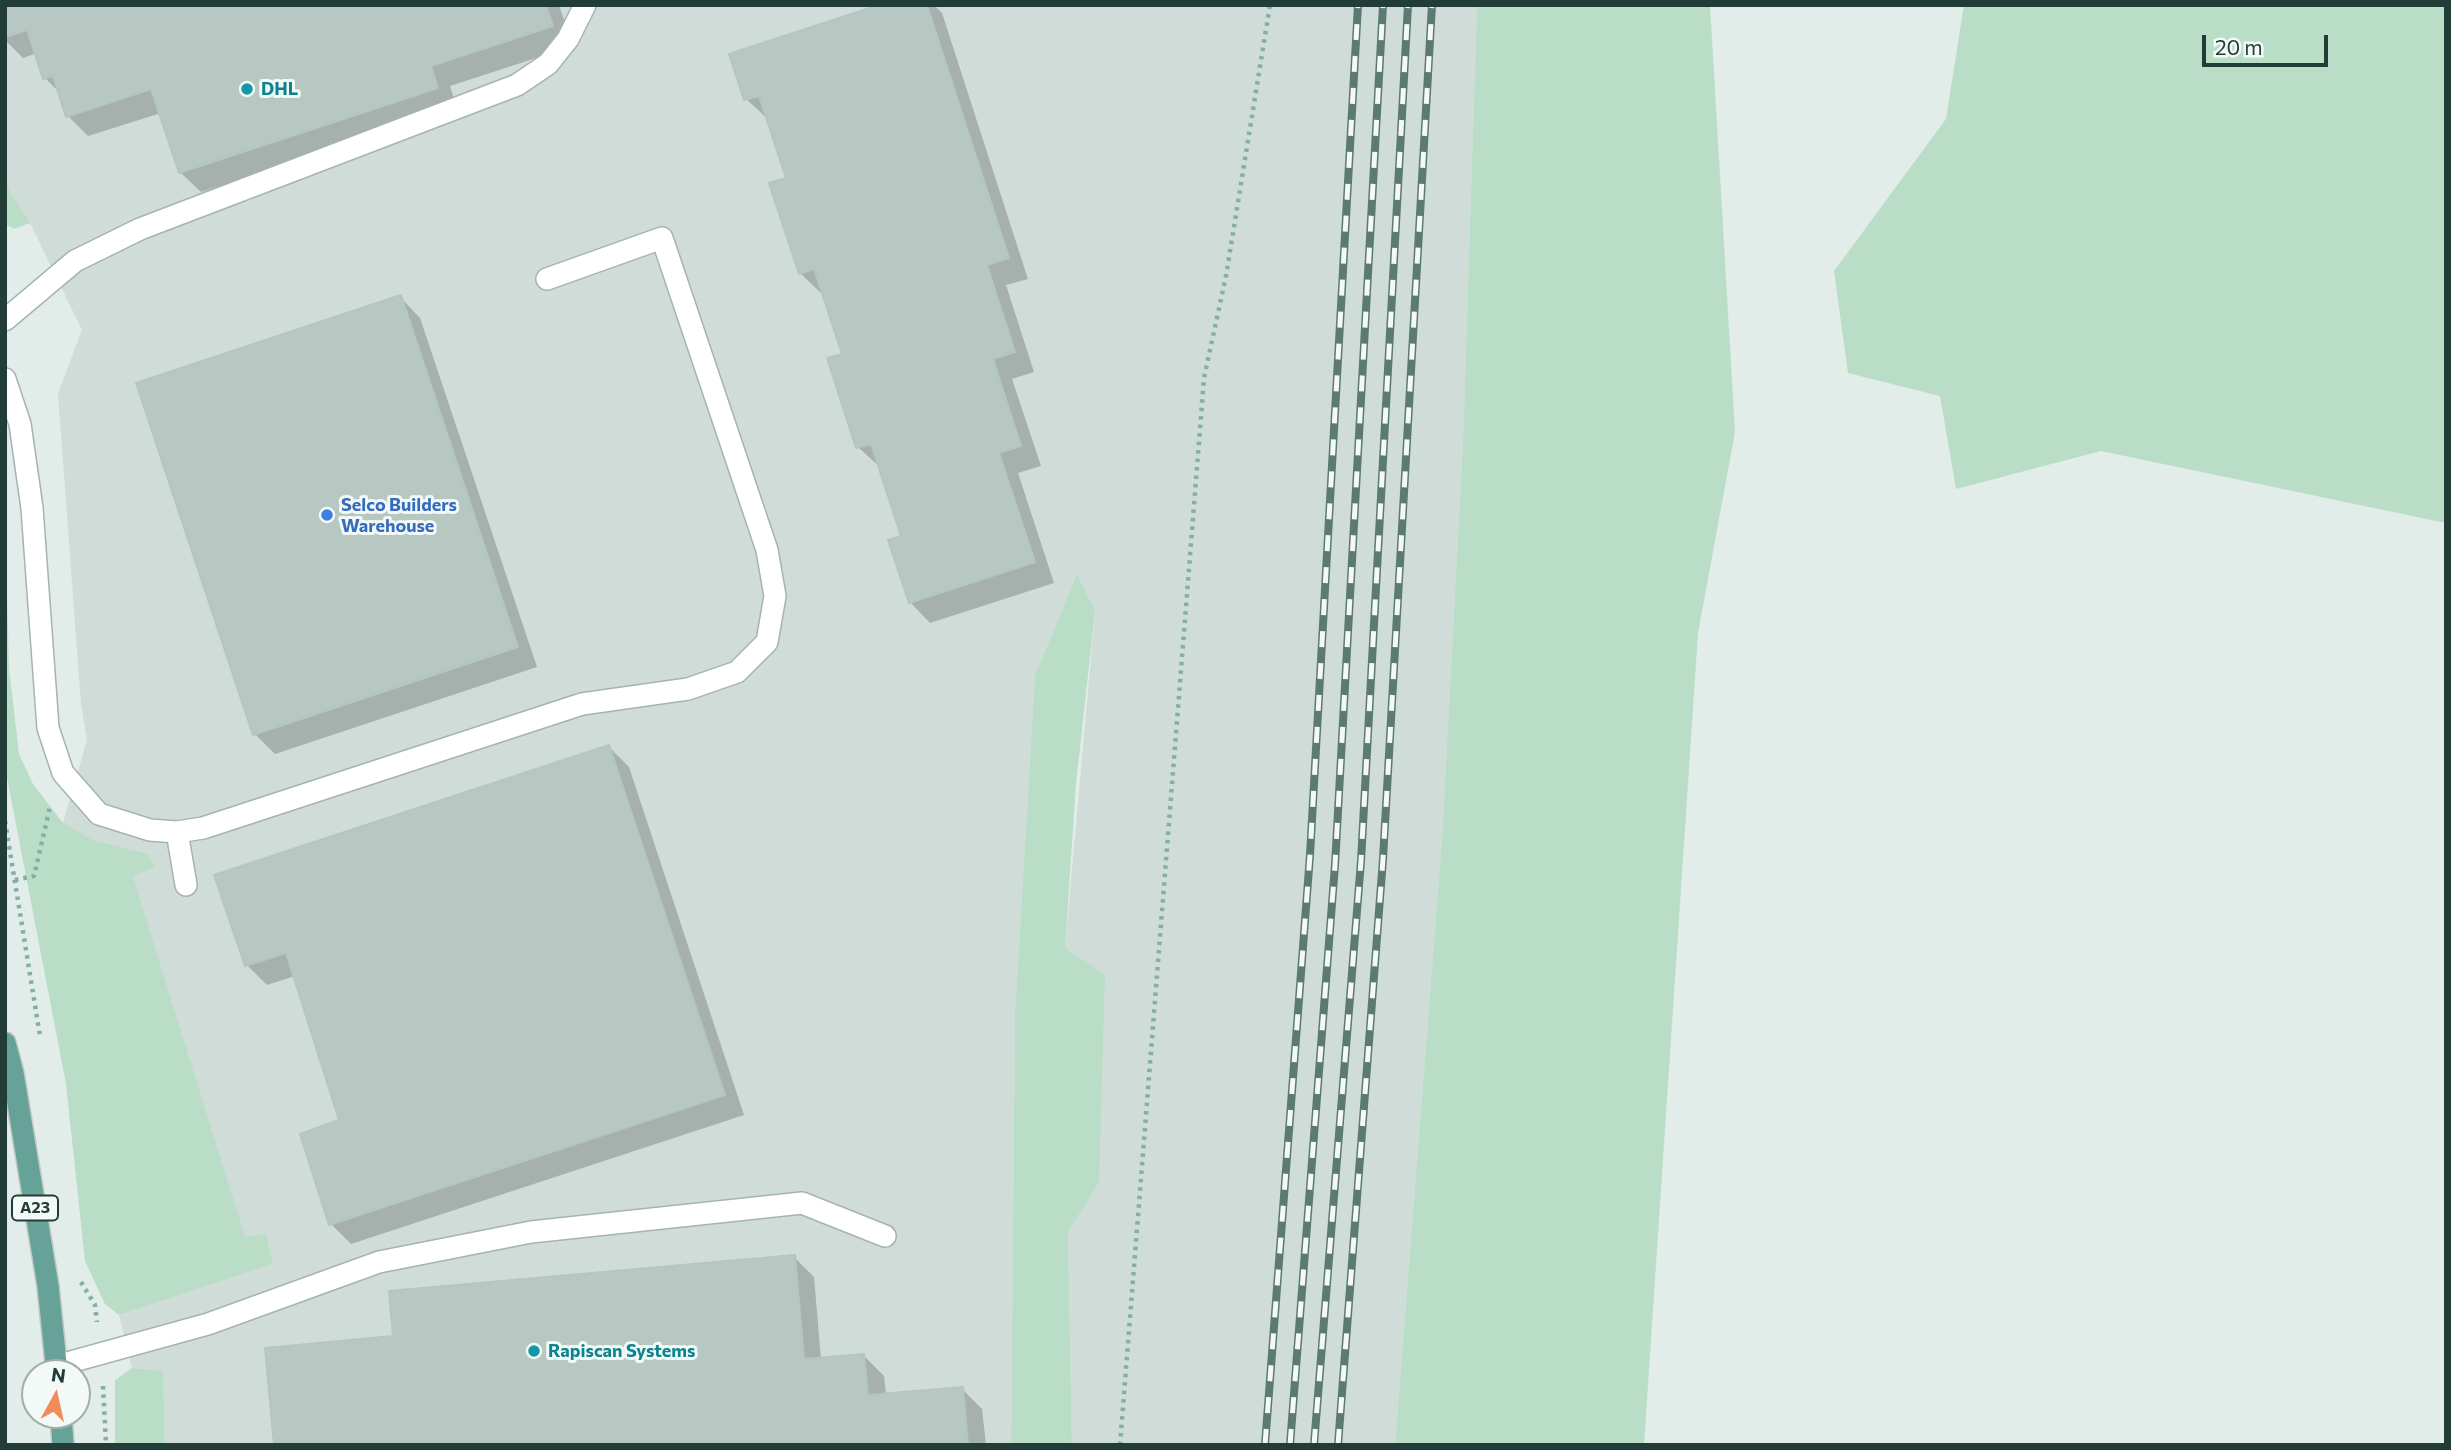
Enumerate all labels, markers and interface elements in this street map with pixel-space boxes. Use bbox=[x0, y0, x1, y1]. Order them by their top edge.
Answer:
scale bar bbox=[2206, 21, 2332, 65]
text: 20 m bbox=[2215, 34, 2263, 59]
place label: DHL bbox=[261, 78, 298, 100]
marker: DHL bbox=[239, 81, 255, 97]
place label: Selco Builders Warehouse bbox=[341, 494, 457, 536]
marker: Selco Builders Warehouse bbox=[319, 507, 335, 523]
road number: A23 bbox=[12, 1196, 58, 1220]
place label: Rapiscan Systems bbox=[548, 1340, 695, 1362]
marker: Rapiscan Systems bbox=[526, 1343, 542, 1359]
north arrow bbox=[21, 1359, 91, 1429]
text: N bbox=[50, 1362, 67, 1387]

